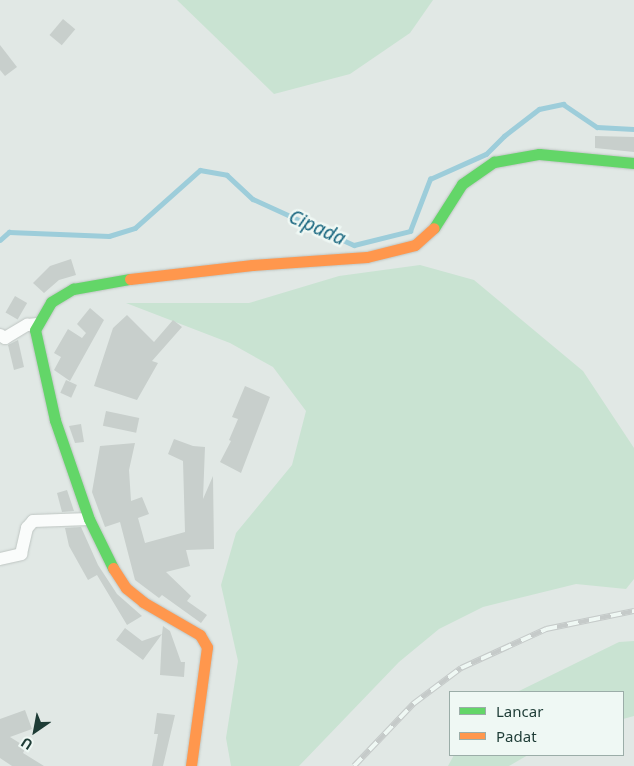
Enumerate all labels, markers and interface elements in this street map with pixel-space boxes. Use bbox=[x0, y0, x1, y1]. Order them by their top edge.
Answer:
water label: Cipada bbox=[285, 205, 349, 251]
legend bbox=[449, 691, 624, 756]
text: Lancar bbox=[496, 701, 543, 721]
north arrow bbox=[10, 706, 60, 756]
text: Padat bbox=[496, 726, 537, 746]
text: U bbox=[17, 733, 36, 755]

